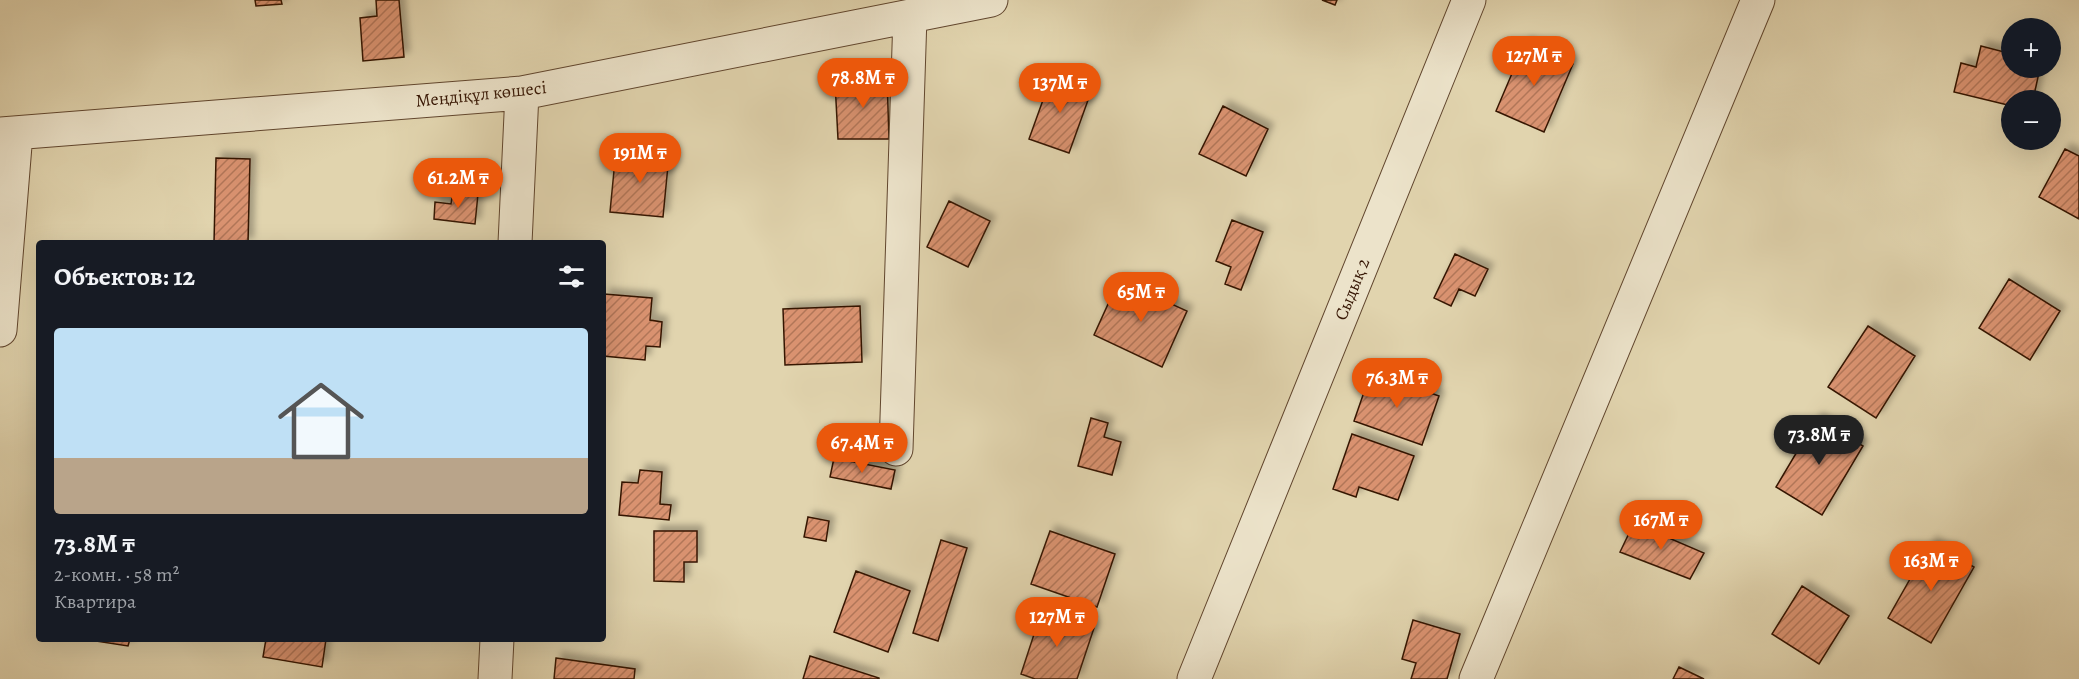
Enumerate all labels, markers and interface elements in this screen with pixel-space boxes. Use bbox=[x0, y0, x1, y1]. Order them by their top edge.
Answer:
map controls bbox=[2001, 18, 2061, 150]
button: + bbox=[2001, 18, 2061, 78]
pin: 127M ₸ bbox=[1485, 36, 1583, 87]
text: 127M ₸ bbox=[1506, 42, 1562, 69]
pin: 78.8M ₸ bbox=[808, 58, 918, 109]
pin: 137M ₸ bbox=[1011, 63, 1109, 114]
text: 78.8M ₸ bbox=[831, 64, 895, 91]
text: 137M ₸ bbox=[1033, 69, 1087, 96]
street label: Меңдіқұл көшесі bbox=[414, 75, 548, 113]
button: − bbox=[2001, 90, 2061, 150]
pin: 191M ₸ bbox=[591, 133, 689, 184]
text: 191M ₸ bbox=[613, 139, 667, 166]
pin: 61.2M ₸ bbox=[403, 158, 513, 209]
text: 61.2M ₸ bbox=[427, 164, 489, 191]
street label: Сыдық 2 bbox=[1329, 254, 1376, 324]
text: Объектов: 12 bbox=[54, 259, 195, 294]
icon: filters bbox=[555, 260, 588, 293]
pin: 65M ₸ bbox=[1099, 272, 1183, 323]
text: 65M ₸ bbox=[1117, 278, 1165, 305]
pin: 76.3M ₸ bbox=[1342, 358, 1452, 409]
text: 76.3M ₸ bbox=[1366, 364, 1428, 391]
icon: home bbox=[267, 367, 375, 475]
pin: 73.8M ₸ bbox=[1764, 415, 1874, 466]
text: 73.8M ₸ bbox=[1788, 421, 1850, 448]
pin: 67.4M ₸ bbox=[807, 423, 917, 474]
text: 67.4M ₸ bbox=[831, 429, 893, 456]
pin: 167M ₸ bbox=[1612, 500, 1710, 551]
text: 167M ₸ bbox=[1633, 506, 1689, 533]
text: 73.8M ₸ bbox=[54, 526, 135, 561]
pin: 163M ₸ bbox=[1882, 541, 1980, 592]
text: 163M ₸ bbox=[1903, 547, 1959, 574]
text: 2-комн. · 58 m² bbox=[54, 561, 179, 588]
text: Квартира bbox=[54, 588, 136, 615]
pin: 127M ₸ bbox=[1008, 597, 1106, 648]
text: 127M ₸ bbox=[1029, 603, 1085, 630]

